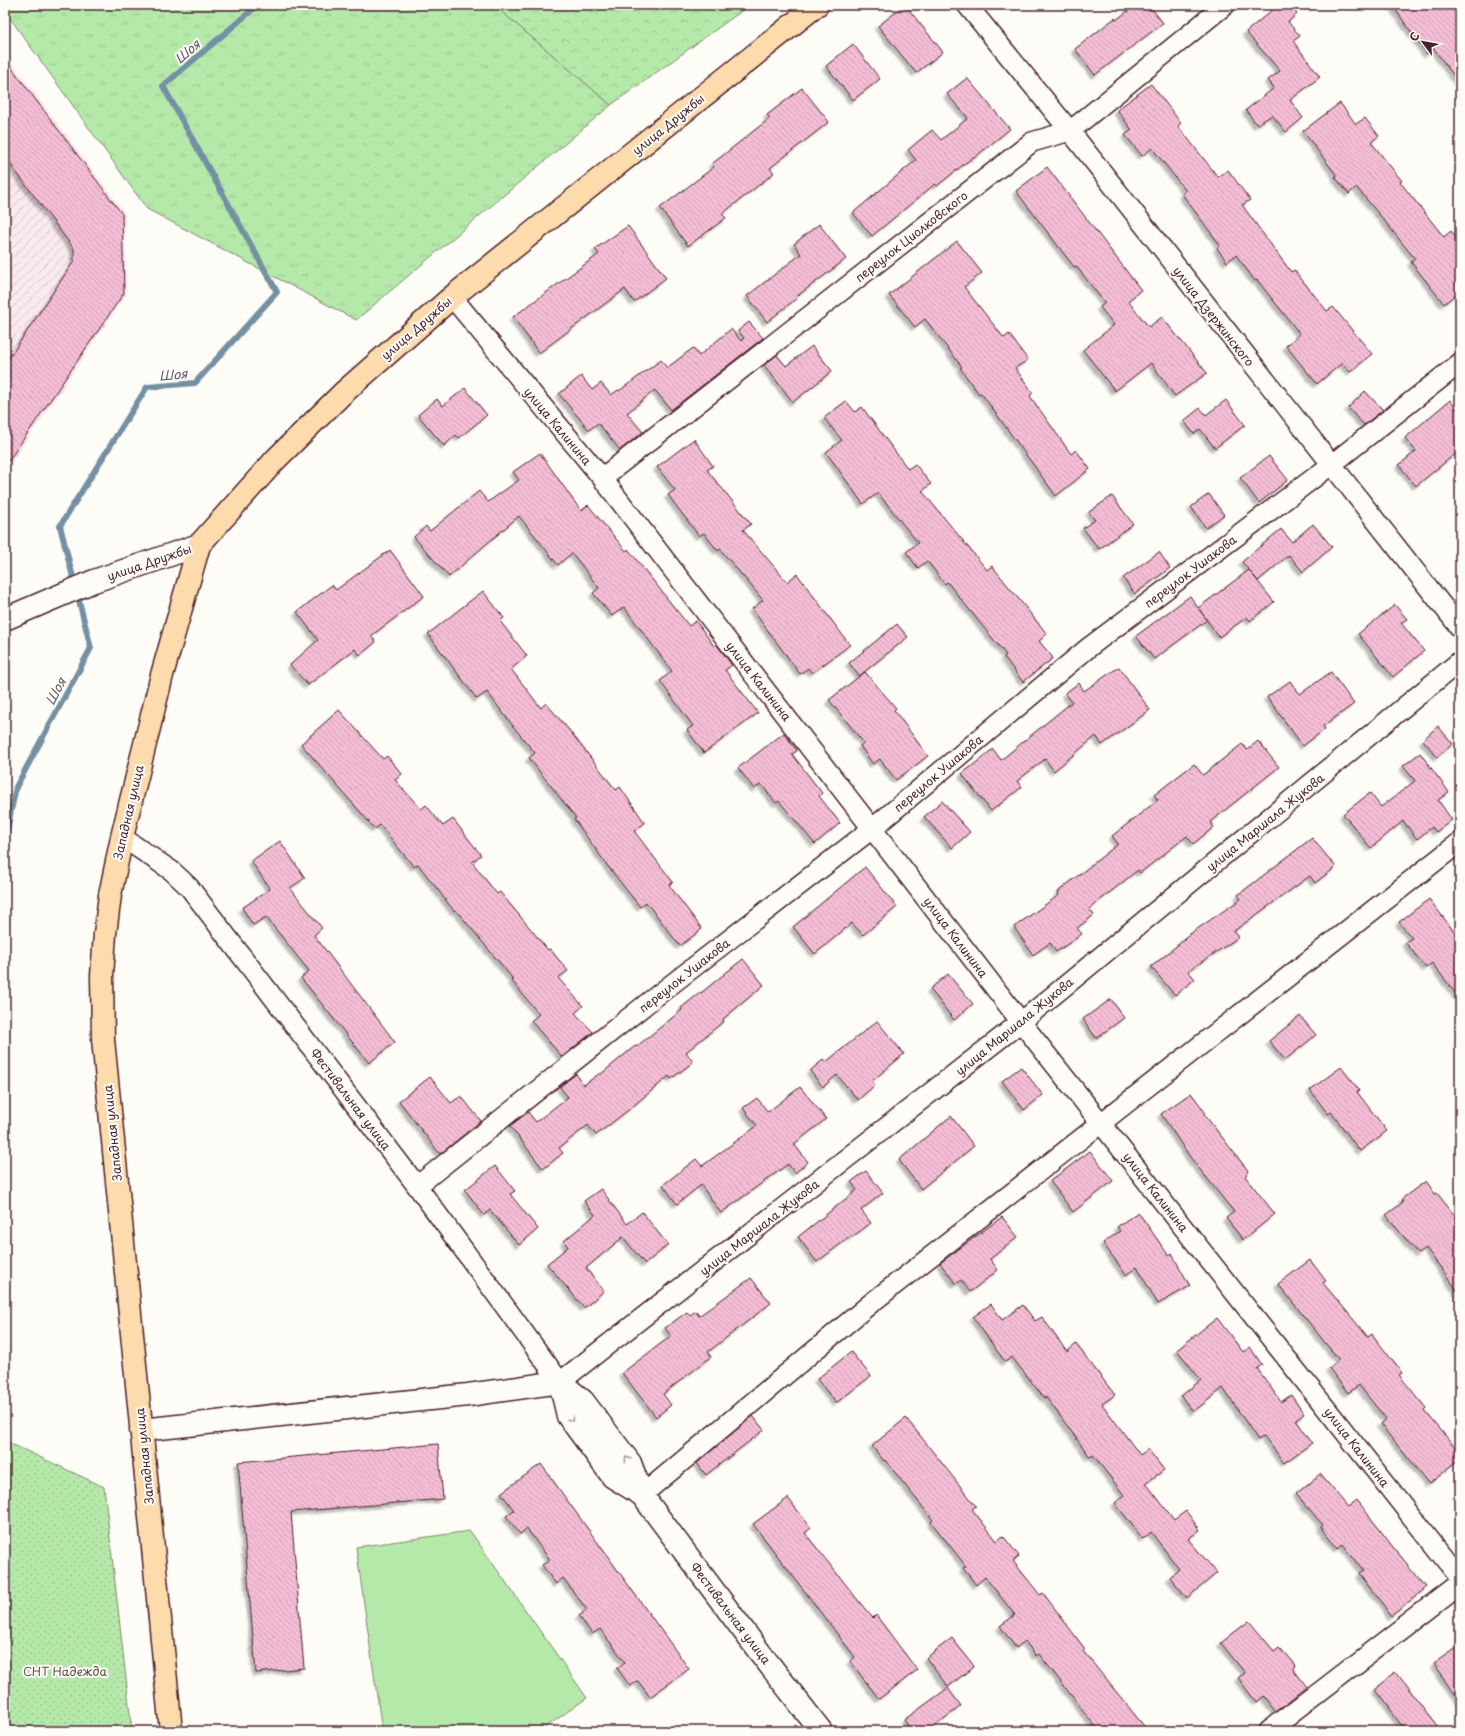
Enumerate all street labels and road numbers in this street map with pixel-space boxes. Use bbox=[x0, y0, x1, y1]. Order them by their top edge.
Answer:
street label: улица Дружбы bbox=[628, 89, 708, 159]
street label: переулок Циолковского bbox=[851, 186, 971, 286]
street label: улица Дзержинского bbox=[1169, 262, 1259, 370]
street label: улица Дружбы bbox=[377, 292, 455, 364]
street label: улица Калинина bbox=[520, 383, 596, 469]
street label: переулок Ушакова bbox=[1140, 530, 1240, 612]
street label: улица Дружбы bbox=[104, 539, 194, 585]
street label: улица Калинина bbox=[722, 637, 796, 725]
street label: переулок Ушакова bbox=[890, 730, 987, 816]
street label: Западная улица bbox=[108, 762, 148, 861]
street label: улица Маршала Жукова bbox=[1202, 768, 1328, 875]
street label: улица Калинина bbox=[920, 893, 993, 981]
street label: переулок Ушакова bbox=[635, 933, 734, 1016]
street label: улица Маршала Жукова bbox=[951, 972, 1077, 1079]
street label: Фестивальная улица bbox=[307, 1044, 396, 1154]
street label: Западная улица bbox=[98, 1084, 126, 1182]
street label: улица Калинина bbox=[1119, 1148, 1193, 1236]
street label: улица Маршала Жукова bbox=[695, 1174, 823, 1279]
street label: улица Калинина bbox=[1320, 1403, 1394, 1491]
street label: Западная улица bbox=[130, 1407, 158, 1505]
street label: Фестивальная улица bbox=[687, 1558, 776, 1668]

